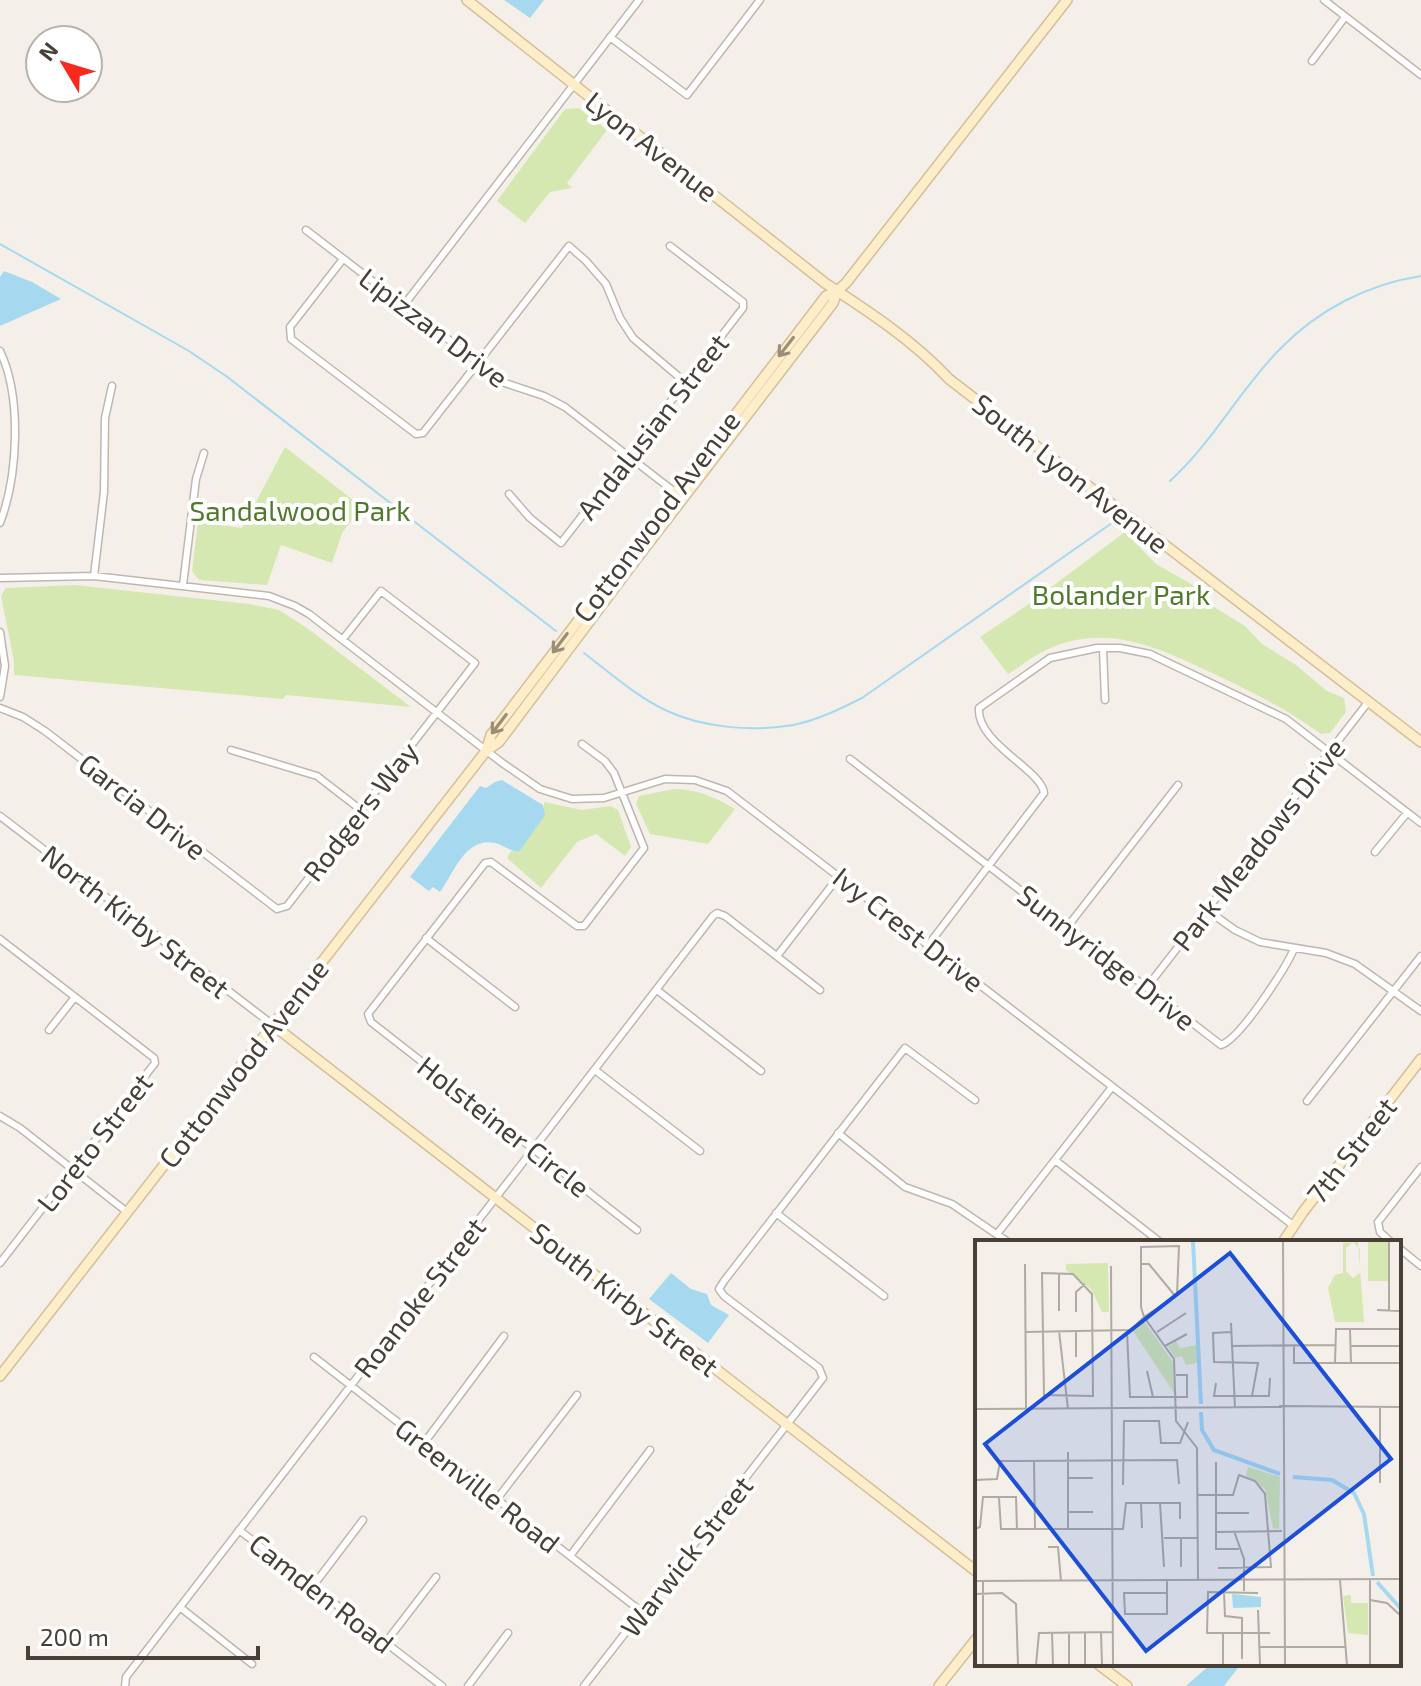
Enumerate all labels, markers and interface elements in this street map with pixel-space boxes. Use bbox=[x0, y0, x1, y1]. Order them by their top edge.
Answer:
north arrow bbox=[24, 24, 104, 104]
text: N bbox=[32, 37, 63, 65]
street label: Lyon Avenue bbox=[579, 84, 725, 208]
street label: Lipizzan Drive bbox=[353, 260, 515, 394]
street label: Andalusian Street bbox=[569, 326, 735, 526]
one-way arrow bbox=[777, 336, 794, 357]
street label: South Lyon Avenue bbox=[966, 386, 1176, 560]
street label: Cottonwood Avenue bbox=[566, 404, 746, 628]
park label: Sandalwood Park bbox=[189, 493, 411, 527]
park label: Bolander Park bbox=[1032, 577, 1210, 611]
one-way arrow bbox=[551, 632, 568, 653]
one-way arrow bbox=[491, 712, 508, 734]
street label: Park Meadows Drive bbox=[1165, 731, 1351, 957]
street label: Rodgers Way bbox=[295, 734, 425, 887]
street label: Garcia Drive bbox=[72, 746, 214, 866]
street label: North Kirby Street bbox=[35, 837, 237, 1005]
street label: Ivy Crest Drive bbox=[827, 860, 991, 998]
street label: Sunnyridge Drive bbox=[1011, 877, 1203, 1037]
street label: Cottonwood Avenue bbox=[151, 952, 335, 1174]
street label: Holsteiner Circle bbox=[411, 1048, 597, 1204]
street label: Loreto Street bbox=[29, 1066, 159, 1218]
street label: 7th Street bbox=[1299, 1090, 1403, 1210]
street label: Roanoke Street bbox=[346, 1210, 492, 1384]
street label: South Kirby Street bbox=[524, 1215, 726, 1383]
inset map bbox=[975, 1240, 1401, 1666]
street label: Greenville Road bbox=[389, 1410, 567, 1560]
street label: Warwick Street bbox=[613, 1469, 759, 1643]
street label: Camden Road bbox=[243, 1526, 401, 1660]
scale bar bbox=[28, 1610, 258, 1660]
text: 200 m bbox=[40, 1622, 109, 1651]

